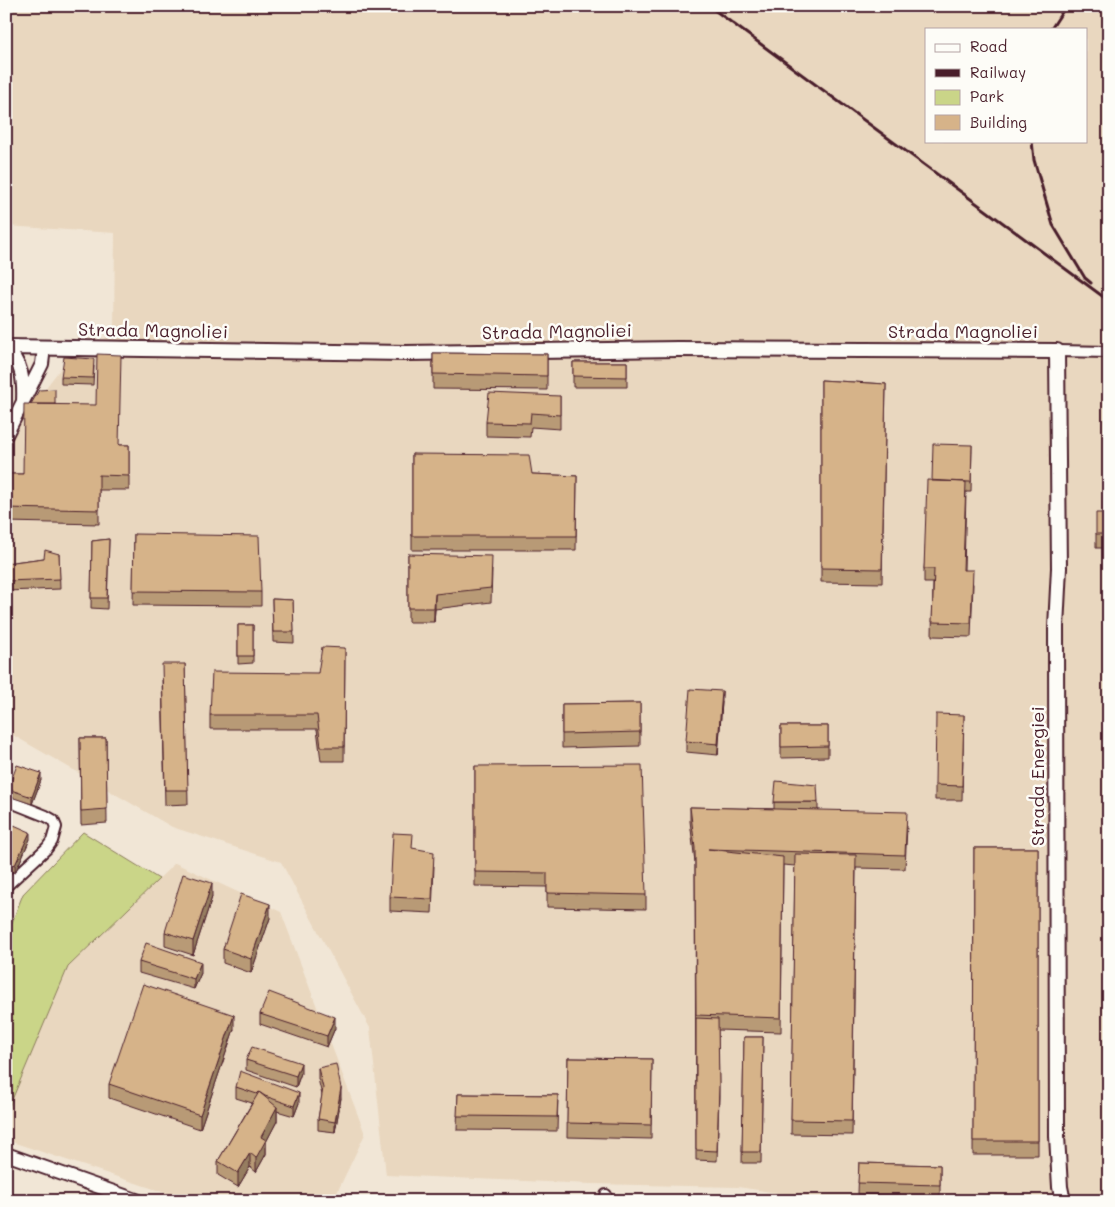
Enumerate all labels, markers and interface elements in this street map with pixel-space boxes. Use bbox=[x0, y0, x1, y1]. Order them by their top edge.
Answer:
legend bbox=[925, 28, 1088, 142]
text: Road bbox=[970, 36, 1007, 56]
text: Railway bbox=[970, 62, 1026, 82]
text: Park bbox=[970, 86, 1004, 106]
text: Building bbox=[970, 112, 1027, 132]
street label: Strada Magnoliei bbox=[78, 317, 228, 343]
street label: Strada Magnoliei bbox=[482, 318, 632, 344]
street label: Strada Magnoliei bbox=[888, 319, 1038, 343]
street label: Strada Energiei bbox=[1025, 706, 1049, 846]

